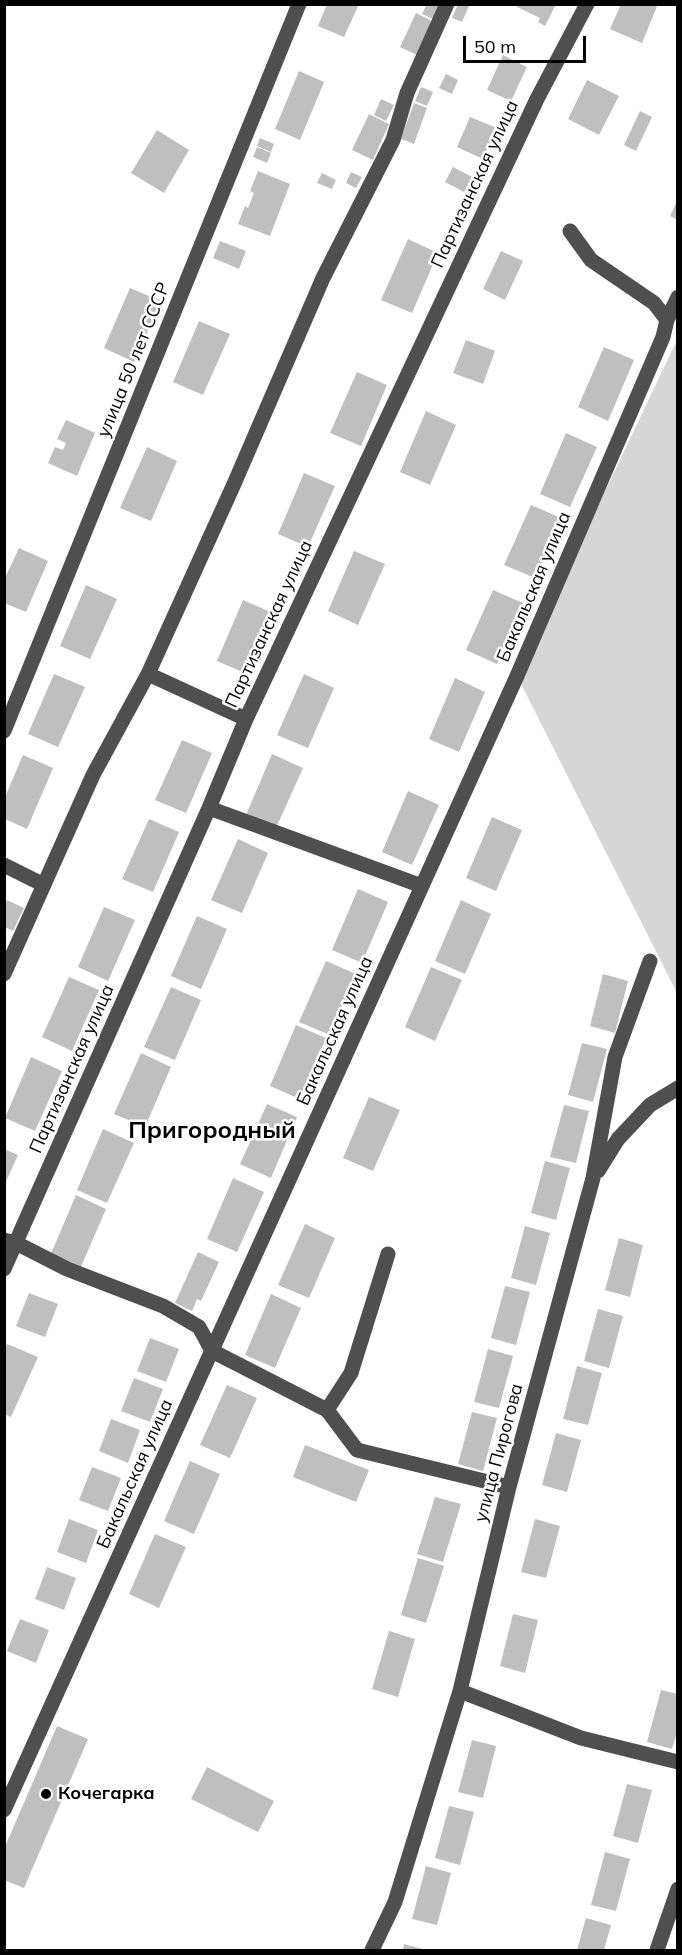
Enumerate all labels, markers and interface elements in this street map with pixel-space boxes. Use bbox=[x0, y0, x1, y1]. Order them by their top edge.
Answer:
scale bar bbox=[466, 24, 589, 62]
text: 50 m bbox=[474, 35, 516, 58]
street label: Партизанская улица bbox=[427, 97, 523, 271]
street label: улица 50 лет СССР bbox=[93, 279, 175, 441]
street label: Бакальская улица bbox=[493, 509, 575, 665]
street label: Партизанская улица bbox=[221, 537, 317, 711]
street label: Бакальская улица bbox=[292, 953, 378, 1109]
street label: Партизанская улица bbox=[25, 981, 119, 1157]
district label: Пригородный bbox=[128, 1117, 296, 1145]
street label: улица Пирогова bbox=[470, 1381, 528, 1525]
street label: Бакальская улица bbox=[92, 1396, 178, 1552]
place label: Кочегарка bbox=[58, 1783, 155, 1805]
marker: Кочегарка bbox=[39, 1787, 53, 1801]

